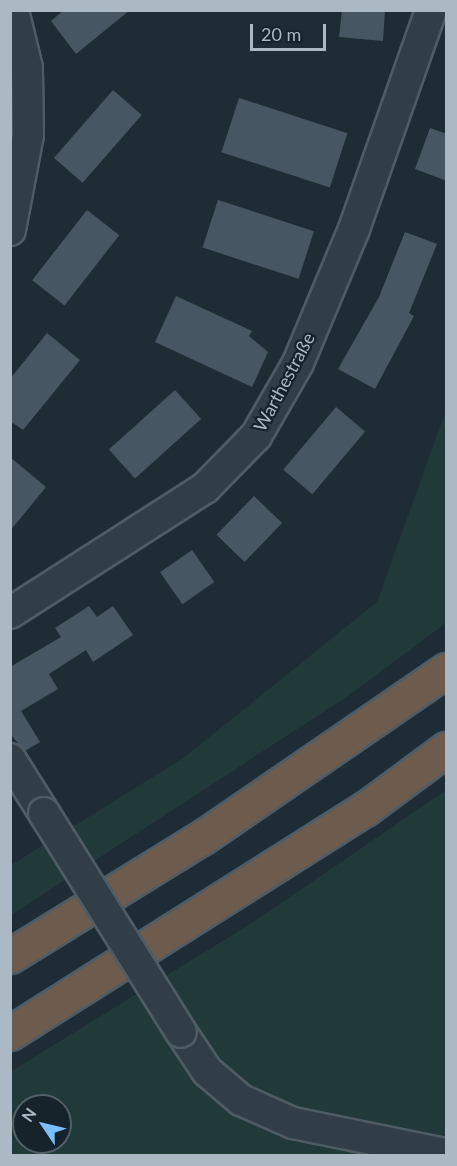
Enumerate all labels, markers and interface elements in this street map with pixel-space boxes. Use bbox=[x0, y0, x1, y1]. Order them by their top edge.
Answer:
scale bar bbox=[253, 12, 330, 50]
text: 20 m bbox=[261, 23, 301, 45]
street label: Warthestraße bbox=[249, 329, 319, 435]
north arrow bbox=[12, 1094, 72, 1154]
text: N bbox=[17, 1104, 40, 1125]

